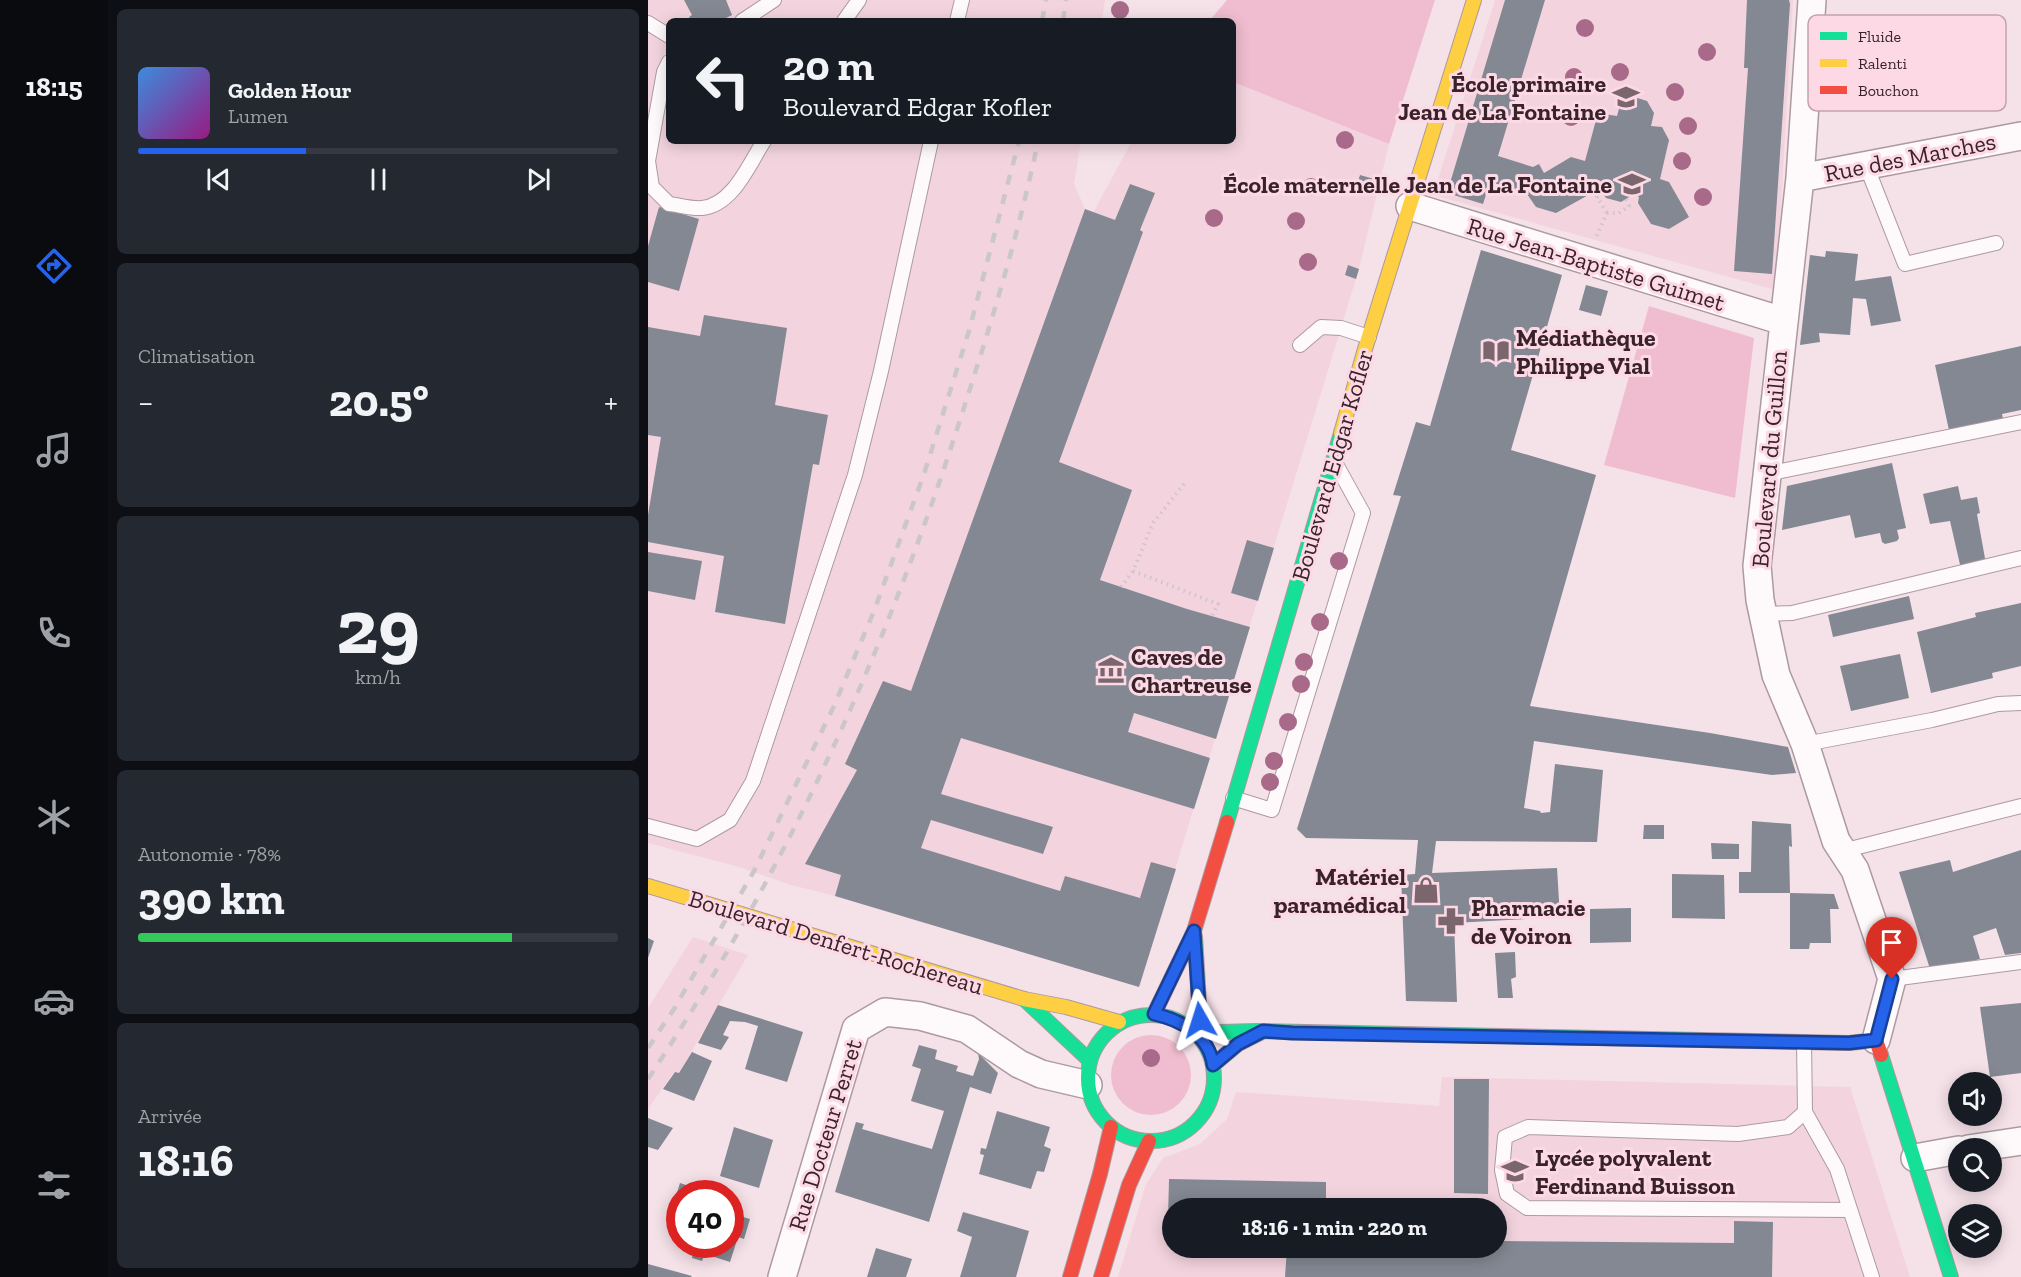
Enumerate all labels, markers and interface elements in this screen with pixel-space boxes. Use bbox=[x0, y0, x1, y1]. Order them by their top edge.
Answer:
legend bbox=[1808, 15, 2006, 111]
text: Fluide bbox=[1858, 27, 1901, 46]
text: 20 m bbox=[783, 40, 874, 91]
icon: left bbox=[684, 42, 762, 120]
text: Ralenti bbox=[1858, 54, 1907, 73]
place label: École primaire Jean de La Fontaine bbox=[1398, 69, 1606, 126]
text: 18:15 bbox=[25, 71, 83, 103]
text: Golden Hour bbox=[228, 77, 352, 104]
text: Bouchon bbox=[1858, 81, 1919, 100]
school or university icon: École primaire Jean de La Fontaine bbox=[1611, 82, 1641, 112]
text: Boulevard Edgar Kofler bbox=[783, 91, 1052, 123]
text: Lumen bbox=[228, 104, 288, 128]
street label: Rue des Marches bbox=[1822, 126, 1998, 188]
icon: previous bbox=[202, 163, 235, 196]
icon: pause bbox=[362, 163, 395, 196]
icon: next bbox=[522, 163, 555, 196]
school or university icon: École maternelle Jean de La Fontaine bbox=[1617, 169, 1647, 199]
place label: École maternelle Jean de La Fontaine bbox=[1223, 170, 1612, 199]
street label: Rue Jean-Baptiste Guimet bbox=[1464, 211, 1728, 317]
icon: directions bbox=[33, 245, 75, 287]
place label: Médiathèque Philippe Vial bbox=[1516, 323, 1656, 380]
library icon: Médiathèque Philippe Vial bbox=[1481, 336, 1511, 366]
text: Climatisation bbox=[138, 344, 255, 368]
street label: Boulevard Edgar Kofler bbox=[1285, 346, 1379, 584]
street label: Boulevard du Guillon bbox=[1745, 349, 1793, 569]
text: 20.5° bbox=[329, 374, 429, 428]
text: − bbox=[138, 382, 153, 421]
text: + bbox=[604, 382, 618, 421]
icon: music bbox=[33, 429, 75, 471]
text: 29 bbox=[336, 579, 420, 673]
icon: phone bbox=[33, 612, 75, 654]
place label: Caves de Chartreuse bbox=[1131, 642, 1252, 699]
museum icon: Caves de Chartreuse bbox=[1096, 655, 1126, 685]
text: km/h bbox=[355, 665, 401, 689]
icon: climate bbox=[33, 796, 75, 838]
text: Autonomie · 78% bbox=[138, 842, 281, 866]
place label: Matériel paramédical bbox=[1274, 862, 1406, 919]
text: 390 km bbox=[138, 872, 285, 926]
shop icon: Matériel paramédical bbox=[1411, 875, 1441, 905]
street label: Boulevard Denfert-Rochereau bbox=[685, 883, 987, 1001]
place label: Pharmacie de Voiron bbox=[1471, 893, 1586, 950]
pharmacy icon: Pharmacie de Voiron bbox=[1436, 906, 1466, 936]
pin bbox=[1866, 917, 1917, 979]
icon: arrive bbox=[1875, 926, 1908, 959]
icon: car bbox=[33, 980, 75, 1022]
position arrow bbox=[1168, 988, 1232, 1052]
street label: Rue Docteur Perret bbox=[782, 1036, 868, 1234]
map controls bbox=[1948, 1072, 2002, 1258]
button: sound bbox=[1948, 1072, 2002, 1126]
text: Arrivée bbox=[138, 1104, 202, 1128]
text: 18:16 bbox=[138, 1134, 234, 1188]
button: search bbox=[1948, 1138, 2002, 1192]
place label: Lycée polyvalent Ferdinand Buisson bbox=[1535, 1143, 1735, 1200]
school or university icon: Lycée polyvalent Ferdinand Buisson bbox=[1500, 1156, 1530, 1186]
icon: filters bbox=[33, 1164, 75, 1206]
speed limit sign: 40 bbox=[666, 1180, 744, 1258]
button: layers bbox=[1948, 1204, 2002, 1258]
text: 18:16 · 1 min · 220 m bbox=[1242, 1214, 1427, 1241]

